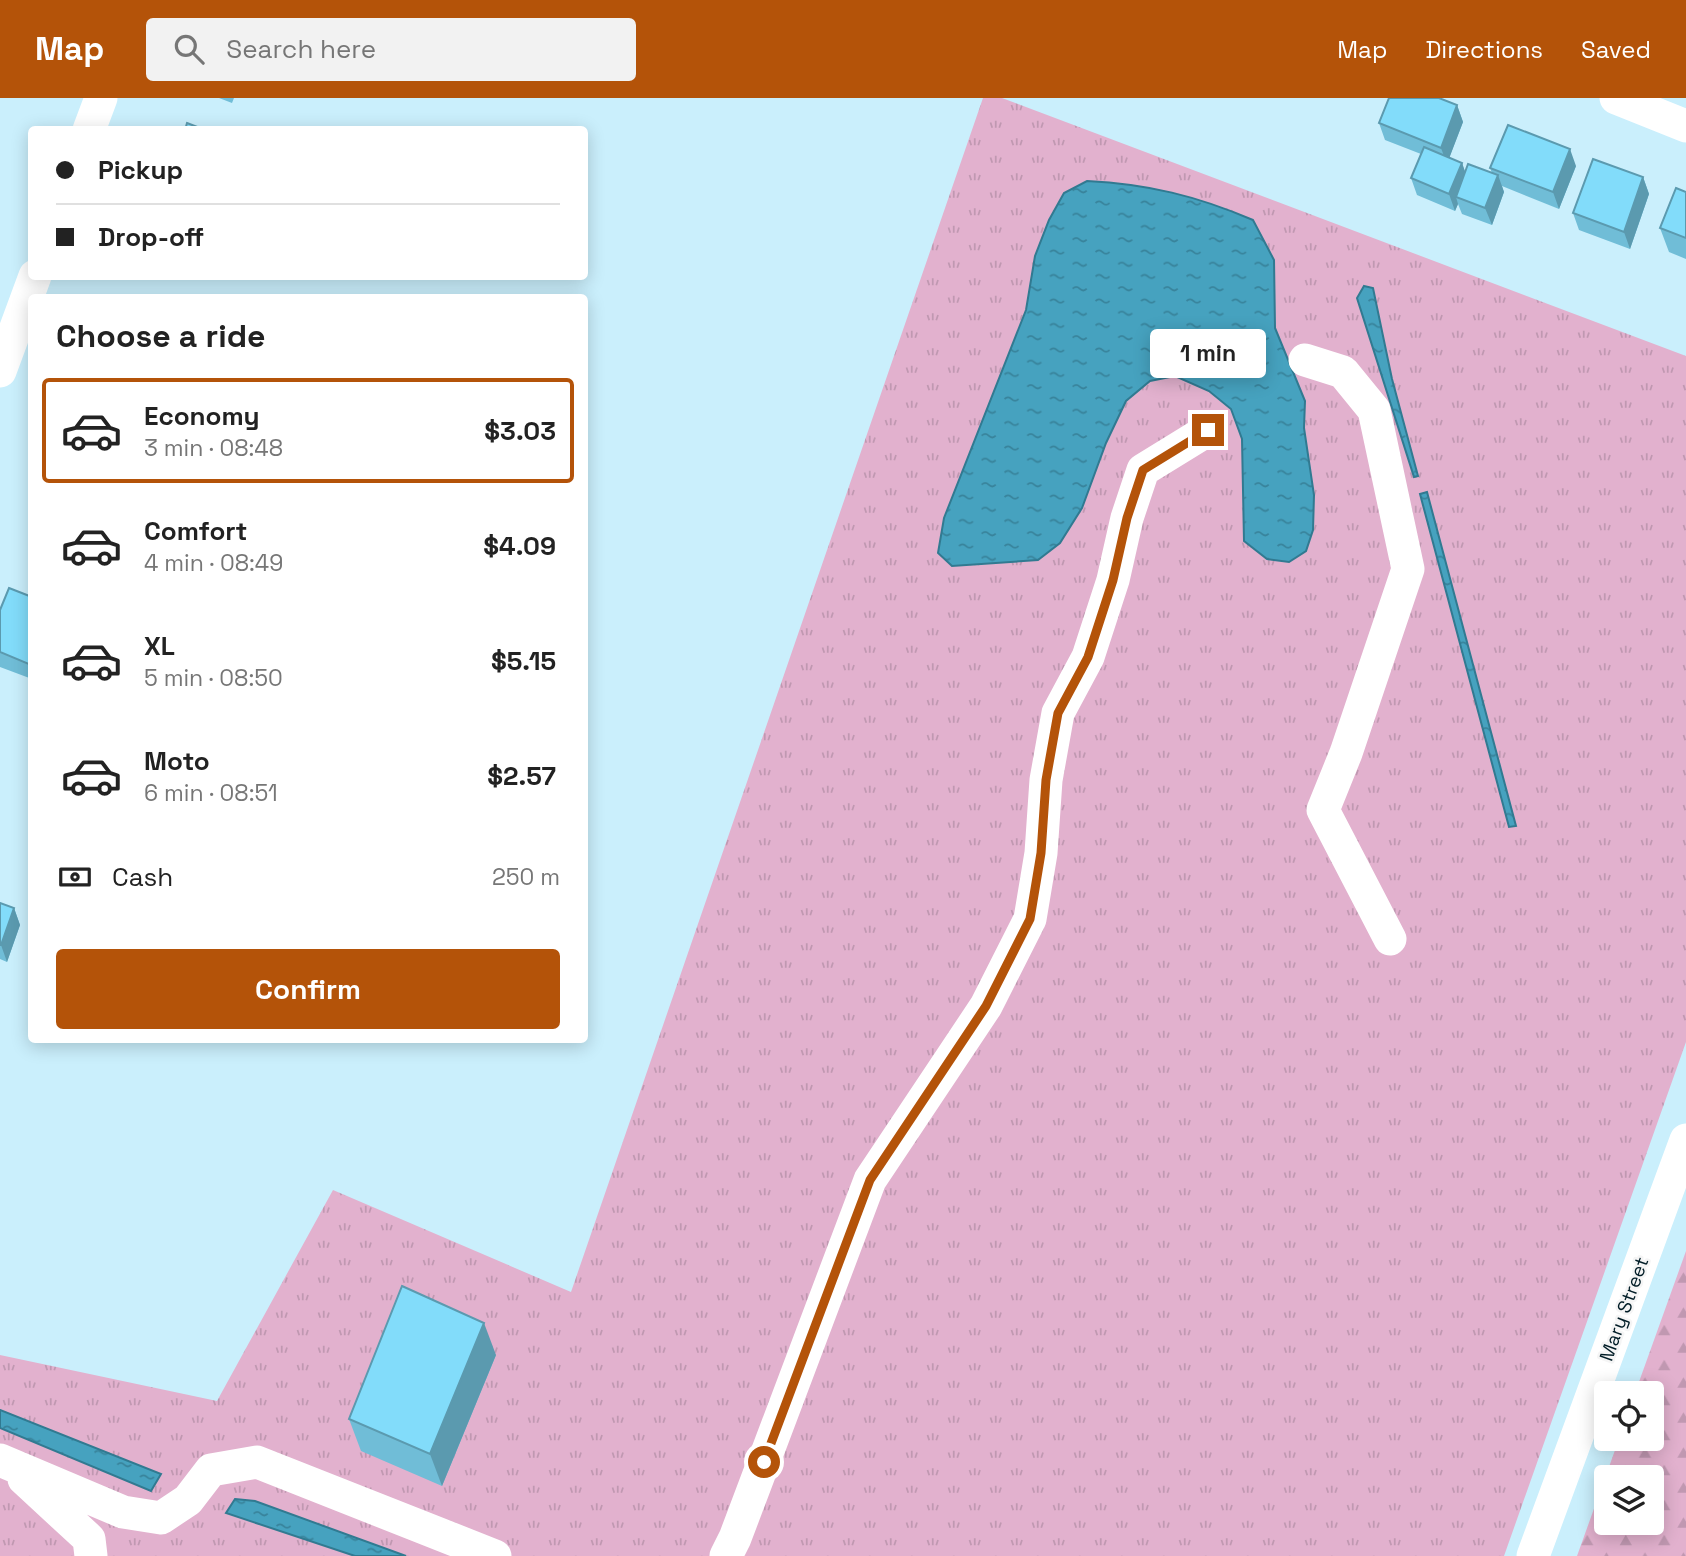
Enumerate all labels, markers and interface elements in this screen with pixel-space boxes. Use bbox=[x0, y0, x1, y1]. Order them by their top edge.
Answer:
search box bbox=[146, 18, 636, 81]
text: Map bbox=[35, 28, 104, 70]
icon: search bbox=[170, 30, 208, 68]
text: Search here bbox=[226, 32, 376, 66]
text: Map bbox=[1337, 34, 1387, 65]
text: Directions bbox=[1425, 34, 1543, 65]
text: Saved bbox=[1581, 34, 1651, 65]
text: Pickup bbox=[98, 153, 183, 187]
text: Drop-off bbox=[98, 220, 204, 254]
text: Choose a ride bbox=[56, 316, 266, 356]
callout: 1 min bbox=[1150, 328, 1266, 378]
text: 1 min bbox=[1180, 338, 1236, 368]
icon: car bbox=[60, 399, 123, 462]
text: Economy bbox=[144, 399, 260, 433]
text: $3.03 bbox=[484, 414, 556, 448]
route end bbox=[1192, 414, 1224, 446]
text: 3 min · 08:48 bbox=[144, 433, 283, 463]
icon: car bbox=[60, 514, 123, 577]
text: Comfort bbox=[144, 514, 247, 548]
text: $4.09 bbox=[483, 529, 556, 563]
text: 4 min · 08:49 bbox=[144, 548, 283, 578]
icon: car bbox=[60, 629, 123, 692]
text: XL bbox=[144, 629, 175, 663]
text: $5.15 bbox=[491, 644, 556, 678]
text: 5 min · 08:50 bbox=[144, 663, 283, 693]
icon: car bbox=[60, 744, 123, 807]
text: Moto bbox=[144, 744, 210, 778]
text: $2.57 bbox=[487, 759, 556, 793]
text: 6 min · 08:51 bbox=[144, 778, 278, 808]
icon: cash bbox=[56, 858, 94, 896]
text: Cash bbox=[112, 860, 173, 894]
text: 250 m bbox=[492, 862, 560, 892]
button: Confirm bbox=[56, 949, 560, 1029]
street label: Mary Street bbox=[1594, 1253, 1654, 1365]
map controls bbox=[1594, 1381, 1664, 1535]
button: locate bbox=[1594, 1381, 1664, 1451]
route start bbox=[748, 1446, 780, 1478]
button: layers bbox=[1594, 1465, 1664, 1535]

